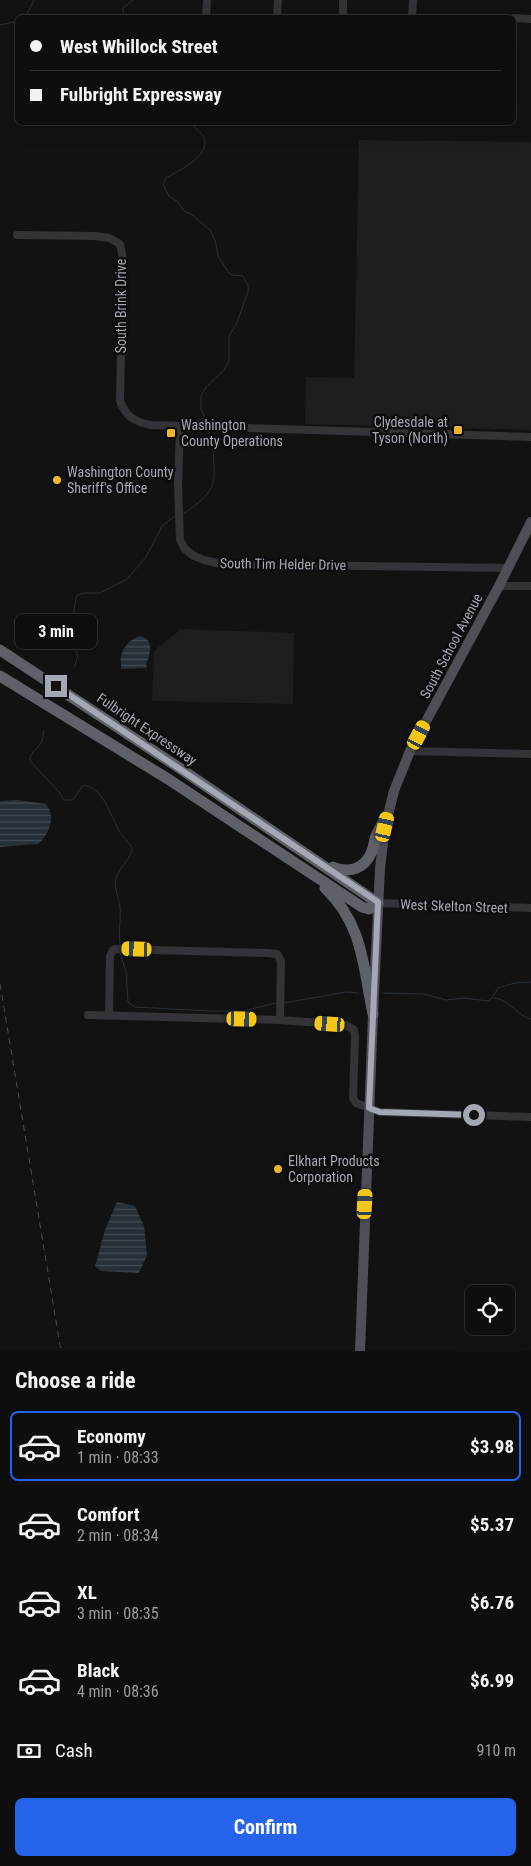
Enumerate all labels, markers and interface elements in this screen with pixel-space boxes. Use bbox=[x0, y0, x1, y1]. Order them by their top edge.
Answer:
text: West Whillock Street bbox=[60, 35, 218, 58]
text: Fulbright Expressway bbox=[60, 83, 222, 106]
street label: South Brink Drive bbox=[113, 258, 129, 353]
place label: Clydesdale at Tyson (North) bbox=[372, 414, 448, 447]
place label: Washington County Operations bbox=[181, 417, 283, 449]
marker: Clydesdale at Tyson (North) bbox=[452, 424, 464, 436]
marker: Washington County Operations bbox=[165, 427, 177, 439]
place label: Washington County Sheriff's Office bbox=[67, 464, 174, 496]
marker: Washington County Sheriff's Office bbox=[51, 474, 63, 486]
street label: South Tim Helder Drive bbox=[220, 555, 347, 573]
street label: South School Avenue bbox=[417, 590, 486, 701]
callout: 3 min bbox=[15, 614, 97, 648]
text: 3 min bbox=[38, 622, 74, 641]
route end bbox=[45, 675, 67, 697]
street label: Fulbright Expressway bbox=[94, 690, 200, 768]
car bbox=[405, 718, 432, 752]
car bbox=[374, 811, 395, 843]
street label: West Skelton Street bbox=[400, 896, 508, 916]
car bbox=[121, 941, 152, 957]
car bbox=[226, 1011, 257, 1027]
car bbox=[314, 1015, 345, 1033]
route start bbox=[463, 1104, 485, 1126]
place label: Elkhart Products Corporation bbox=[288, 1153, 380, 1185]
marker: Elkhart Products Corporation bbox=[272, 1163, 284, 1175]
car bbox=[356, 1189, 373, 1219]
map controls bbox=[465, 1285, 515, 1335]
button: locate bbox=[465, 1285, 515, 1335]
text: Choose a ride bbox=[15, 1368, 136, 1393]
icon: car bbox=[17, 1424, 62, 1469]
text: Economy bbox=[77, 1425, 146, 1448]
text: $3.98 bbox=[470, 1435, 514, 1458]
text: 1 min · 08:33 bbox=[77, 1448, 159, 1467]
icon: car bbox=[17, 1502, 62, 1547]
text: Comfort bbox=[77, 1503, 140, 1526]
text: $5.37 bbox=[470, 1513, 514, 1536]
text: 2 min · 08:34 bbox=[77, 1526, 159, 1545]
icon: car bbox=[17, 1580, 62, 1625]
text: XL bbox=[77, 1581, 97, 1604]
text: $6.76 bbox=[470, 1591, 514, 1614]
text: 3 min · 08:35 bbox=[77, 1604, 159, 1623]
icon: car bbox=[17, 1658, 62, 1703]
text: Black bbox=[77, 1659, 119, 1682]
text: $6.99 bbox=[470, 1669, 514, 1692]
text: 4 min · 08:36 bbox=[77, 1682, 159, 1701]
icon: cash bbox=[15, 1737, 43, 1765]
text: Cash bbox=[55, 1739, 93, 1762]
text: 910 m bbox=[477, 1741, 516, 1760]
button: Confirm bbox=[15, 1798, 516, 1856]

